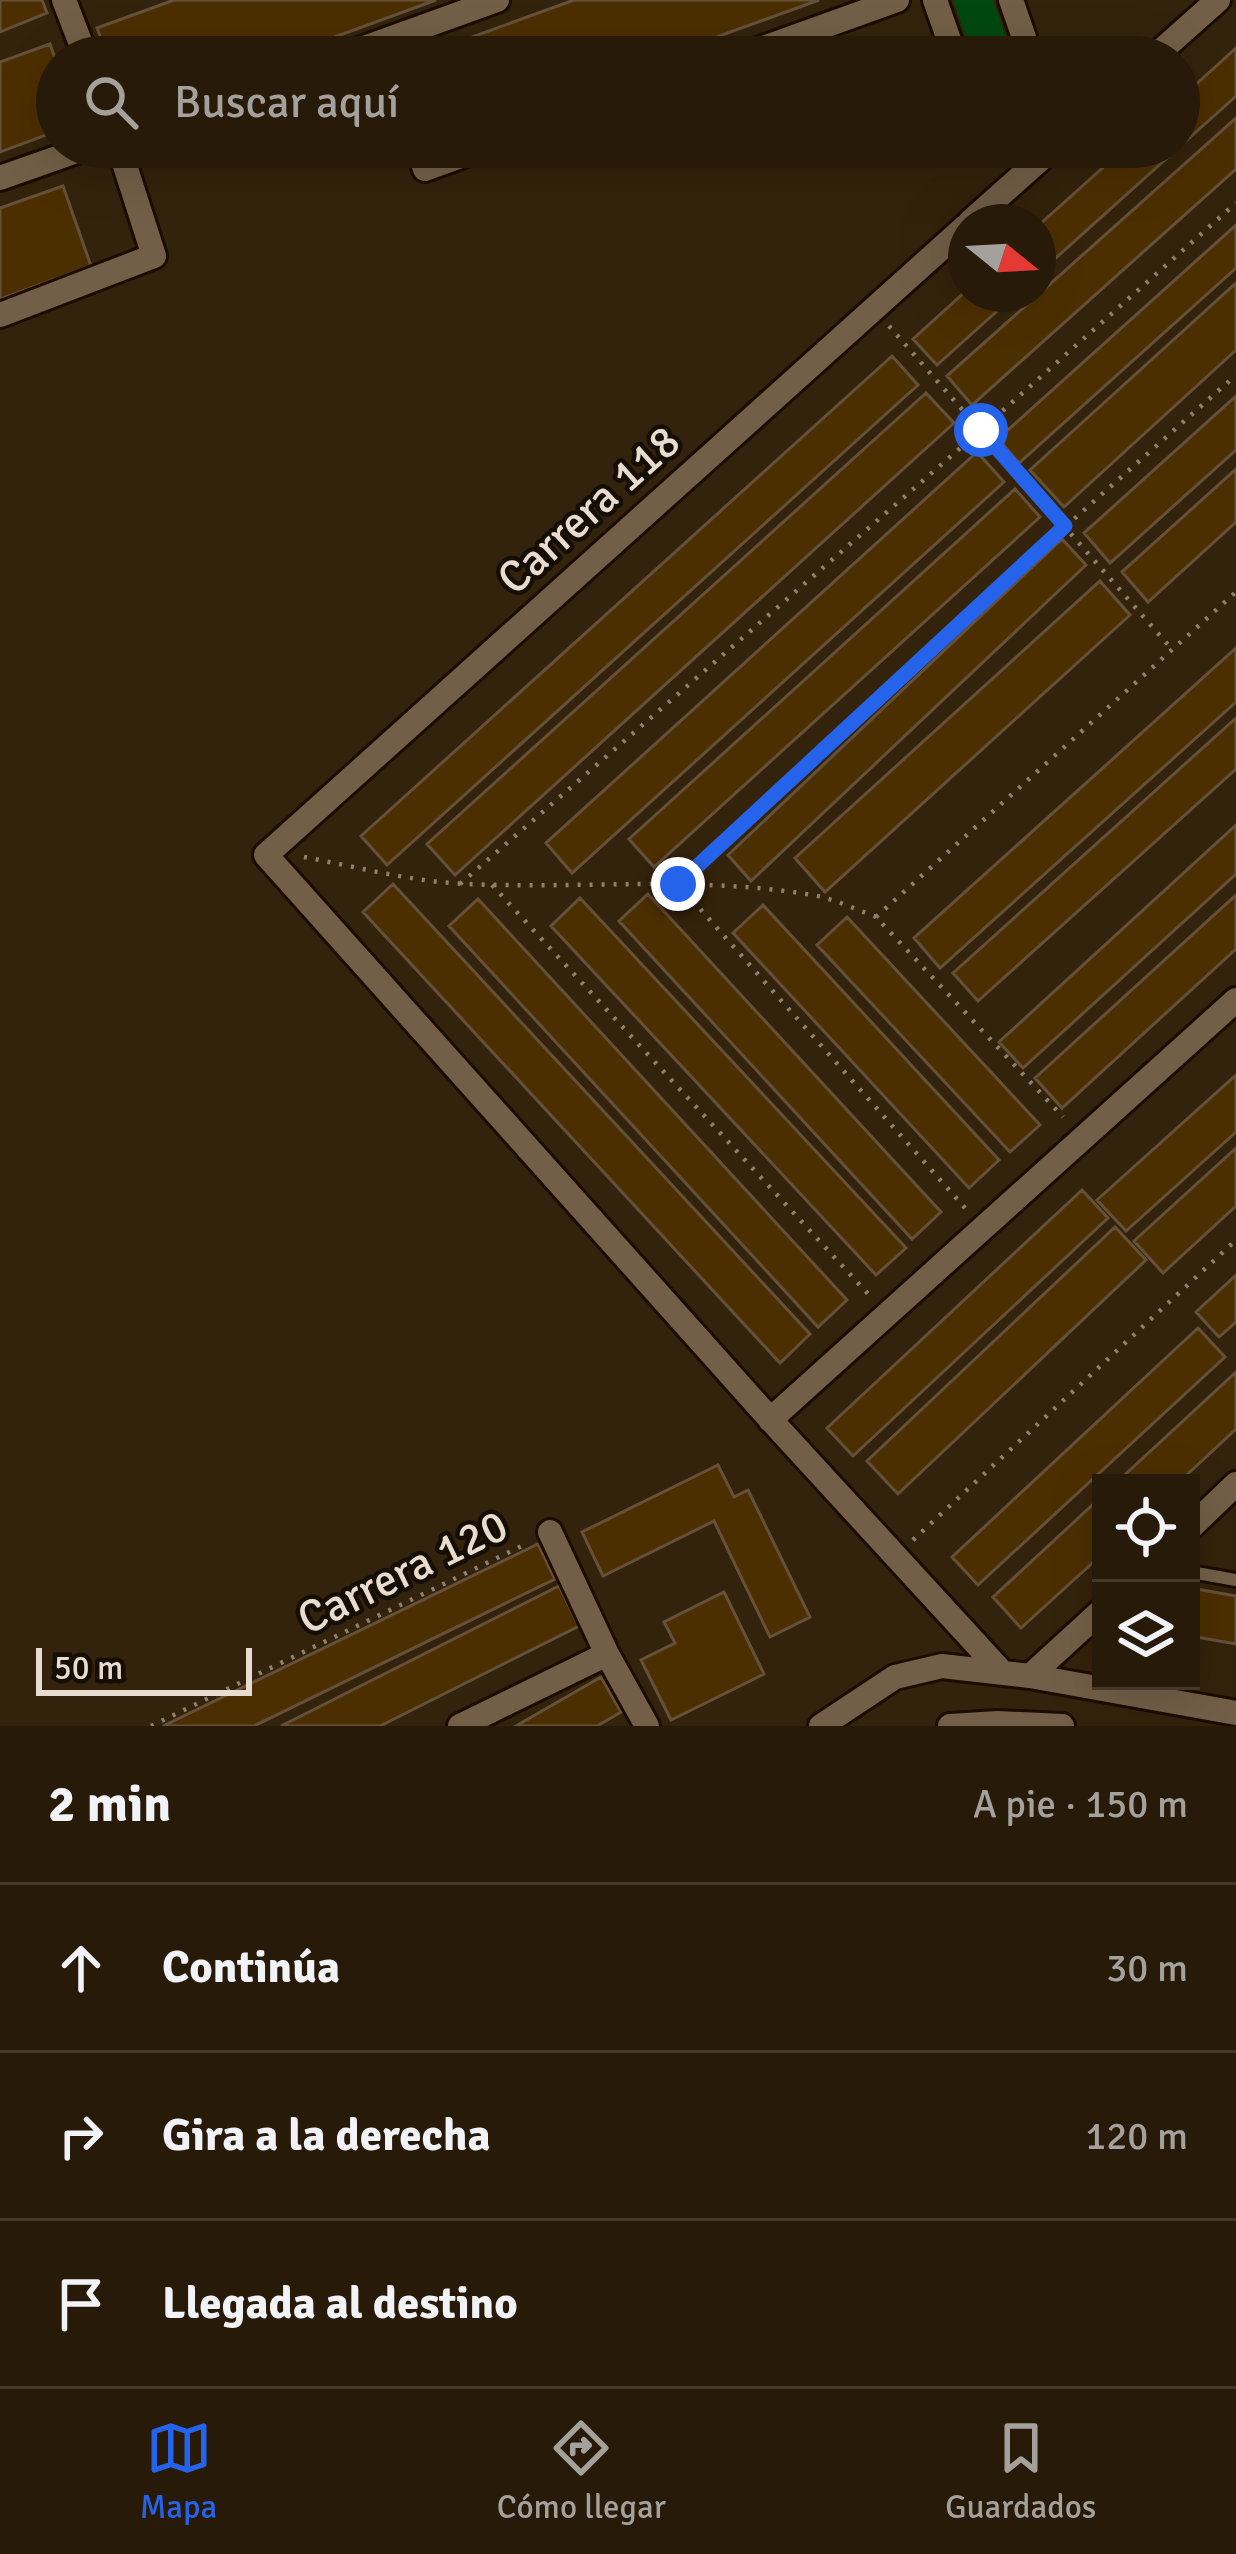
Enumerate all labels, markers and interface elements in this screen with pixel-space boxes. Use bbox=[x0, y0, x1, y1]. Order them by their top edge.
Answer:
search box bbox=[36, 36, 1200, 168]
icon: search bbox=[78, 69, 144, 135]
text: Buscar aquí bbox=[174, 75, 399, 130]
north arrow bbox=[948, 204, 1056, 312]
route start bbox=[954, 403, 1008, 457]
street label: Carrera 118 bbox=[487, 414, 692, 606]
route end bbox=[651, 857, 705, 911]
map controls bbox=[1092, 1474, 1200, 1690]
button: locate bbox=[1092, 1474, 1200, 1582]
street label: Carrera 120 bbox=[289, 1498, 516, 1647]
button: layers bbox=[1092, 1582, 1200, 1690]
scale bar bbox=[36, 1642, 252, 1695]
text: 50 m bbox=[54, 1648, 123, 1689]
text: 2 min bbox=[48, 1773, 171, 1836]
text: A pie · 150 m bbox=[973, 1780, 1188, 1828]
icon: ahead bbox=[48, 1935, 114, 2001]
text: Continúa bbox=[162, 1940, 340, 1995]
text: 30 m bbox=[1106, 1944, 1188, 1992]
icon: right bbox=[48, 2103, 114, 2169]
text: Gira a la derecha bbox=[162, 2108, 490, 2163]
text: 120 m bbox=[1085, 2112, 1188, 2160]
icon: arrive bbox=[48, 2271, 114, 2337]
text: Llegada al destino bbox=[162, 2276, 518, 2331]
tab: Mapa bbox=[140, 2415, 217, 2528]
tab: Cómo llegar bbox=[497, 2415, 666, 2528]
tab: Guardados bbox=[945, 2415, 1096, 2528]

